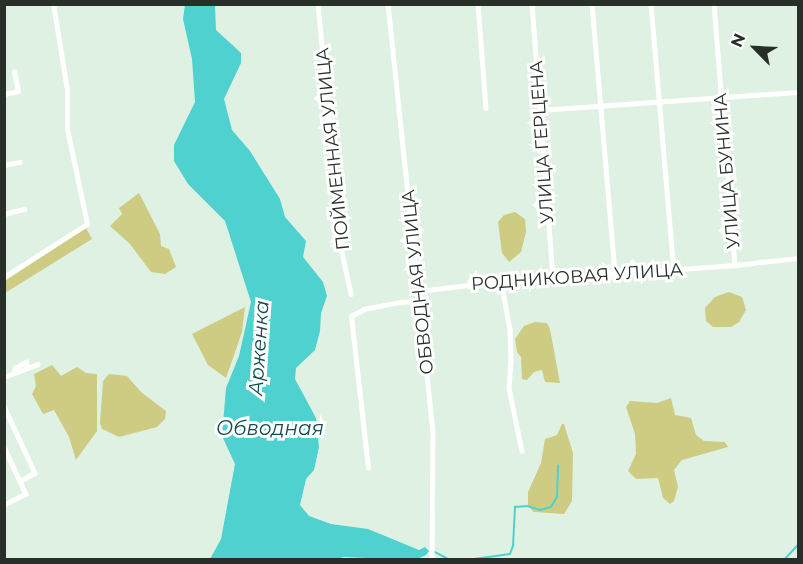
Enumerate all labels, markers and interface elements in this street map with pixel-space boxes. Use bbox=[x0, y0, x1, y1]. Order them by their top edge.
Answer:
north arrow bbox=[725, 18, 785, 78]
text: N bbox=[727, 31, 749, 50]
street label: ПОЙМЕННАЯ УЛИЦА bbox=[312, 47, 354, 251]
street label: УЛИЦА ГЕРЦЕНА bbox=[526, 60, 558, 224]
street label: УЛИЦА БУНИНА bbox=[709, 92, 745, 250]
street label: ОБВОДНАЯ УЛИЦА bbox=[398, 189, 438, 375]
street label: РОДНИКОВАЯ УЛИЦА bbox=[470, 259, 684, 295]
water label: Арженка bbox=[244, 300, 274, 396]
water label: Обводная bbox=[216, 416, 324, 440]

